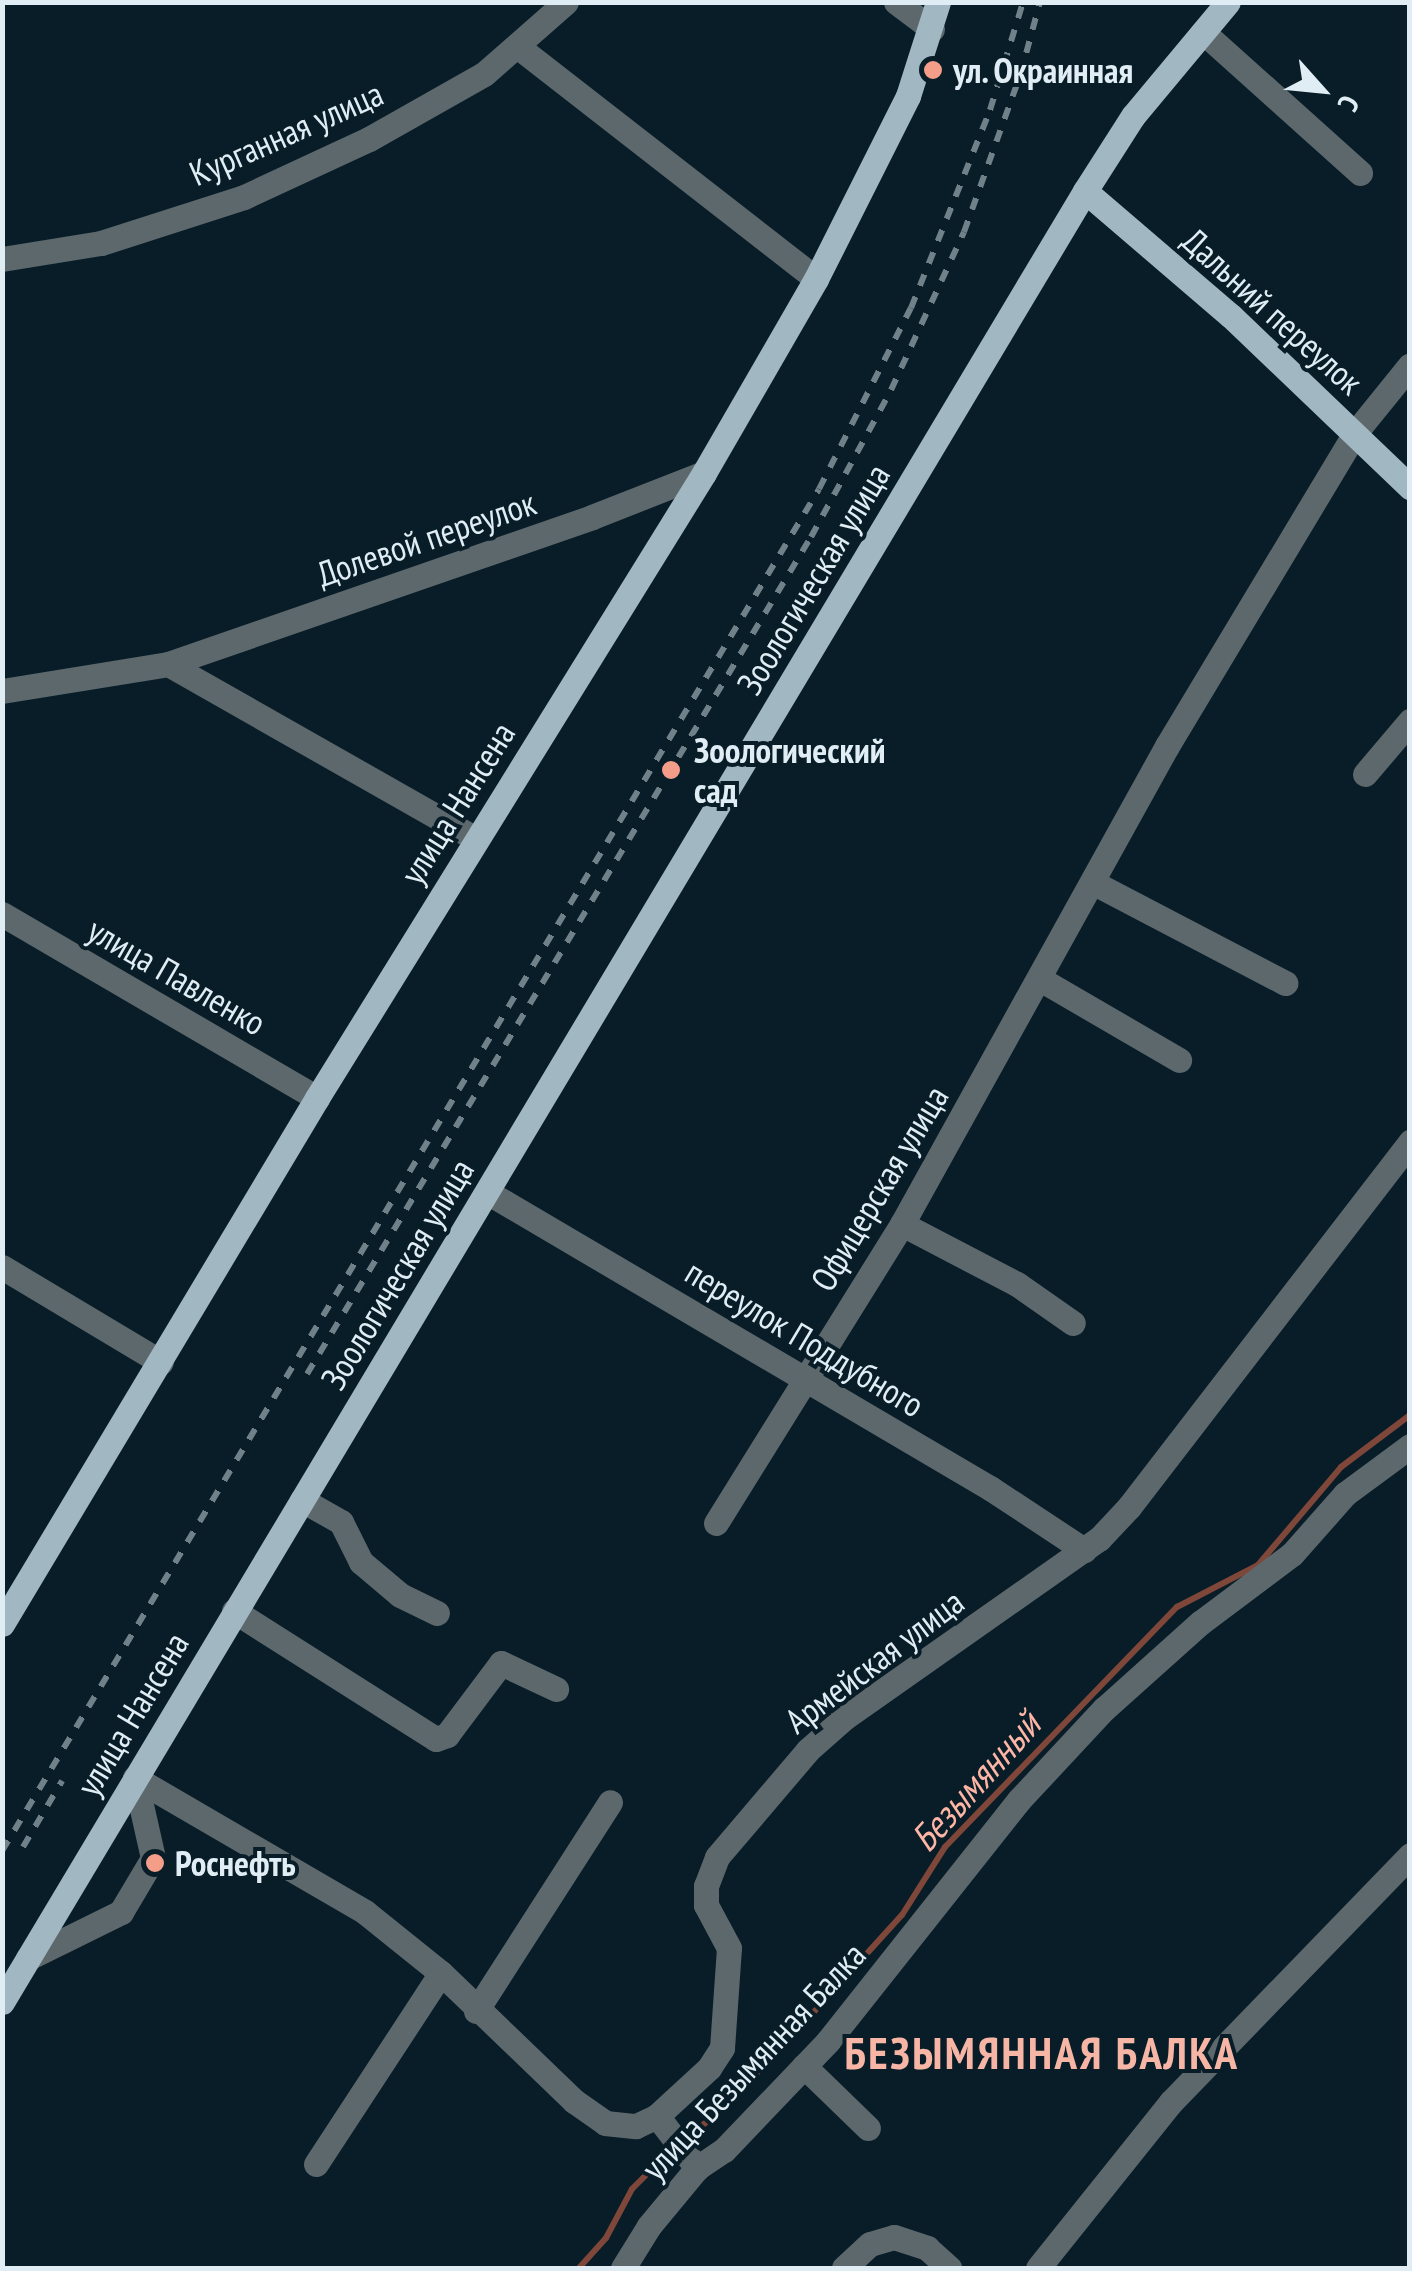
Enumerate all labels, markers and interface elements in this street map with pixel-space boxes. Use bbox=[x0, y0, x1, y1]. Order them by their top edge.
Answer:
north arrow bbox=[1272, 40, 1372, 140]
place label: ул. Окраинная bbox=[953, 49, 1136, 91]
marker: ул. Окраинная bbox=[922, 59, 944, 81]
street label: Курганная улица bbox=[183, 72, 389, 194]
text: С bbox=[1330, 90, 1369, 118]
street label: Дальний переулок bbox=[1174, 219, 1372, 403]
street label: Зоологическая улица bbox=[728, 456, 898, 702]
street label: Долевой переулок bbox=[311, 481, 541, 595]
street label: улица Нансена bbox=[391, 714, 523, 892]
place label: Зоологический сад bbox=[694, 729, 885, 811]
marker: Зоологический сад bbox=[658, 757, 684, 783]
street label: улица Павленко bbox=[81, 908, 273, 1044]
street label: Офицерская улица bbox=[801, 1078, 957, 1298]
street label: Зоологическая улица bbox=[312, 1151, 482, 1397]
street label: переулок Поддубного bbox=[678, 1250, 932, 1426]
street label: Армейская улица bbox=[776, 1580, 972, 1742]
street label: улица Нансена bbox=[67, 1625, 197, 1803]
water label: Безымянный bbox=[901, 1702, 1049, 1860]
place label: Роснефть bbox=[175, 1842, 296, 1884]
marker: Роснефть bbox=[144, 1852, 166, 1874]
street label: улица Безымянная Балка bbox=[632, 1934, 874, 2188]
district label: БЕЗЫМЯННАЯ БАЛКА bbox=[844, 2026, 1240, 2080]

